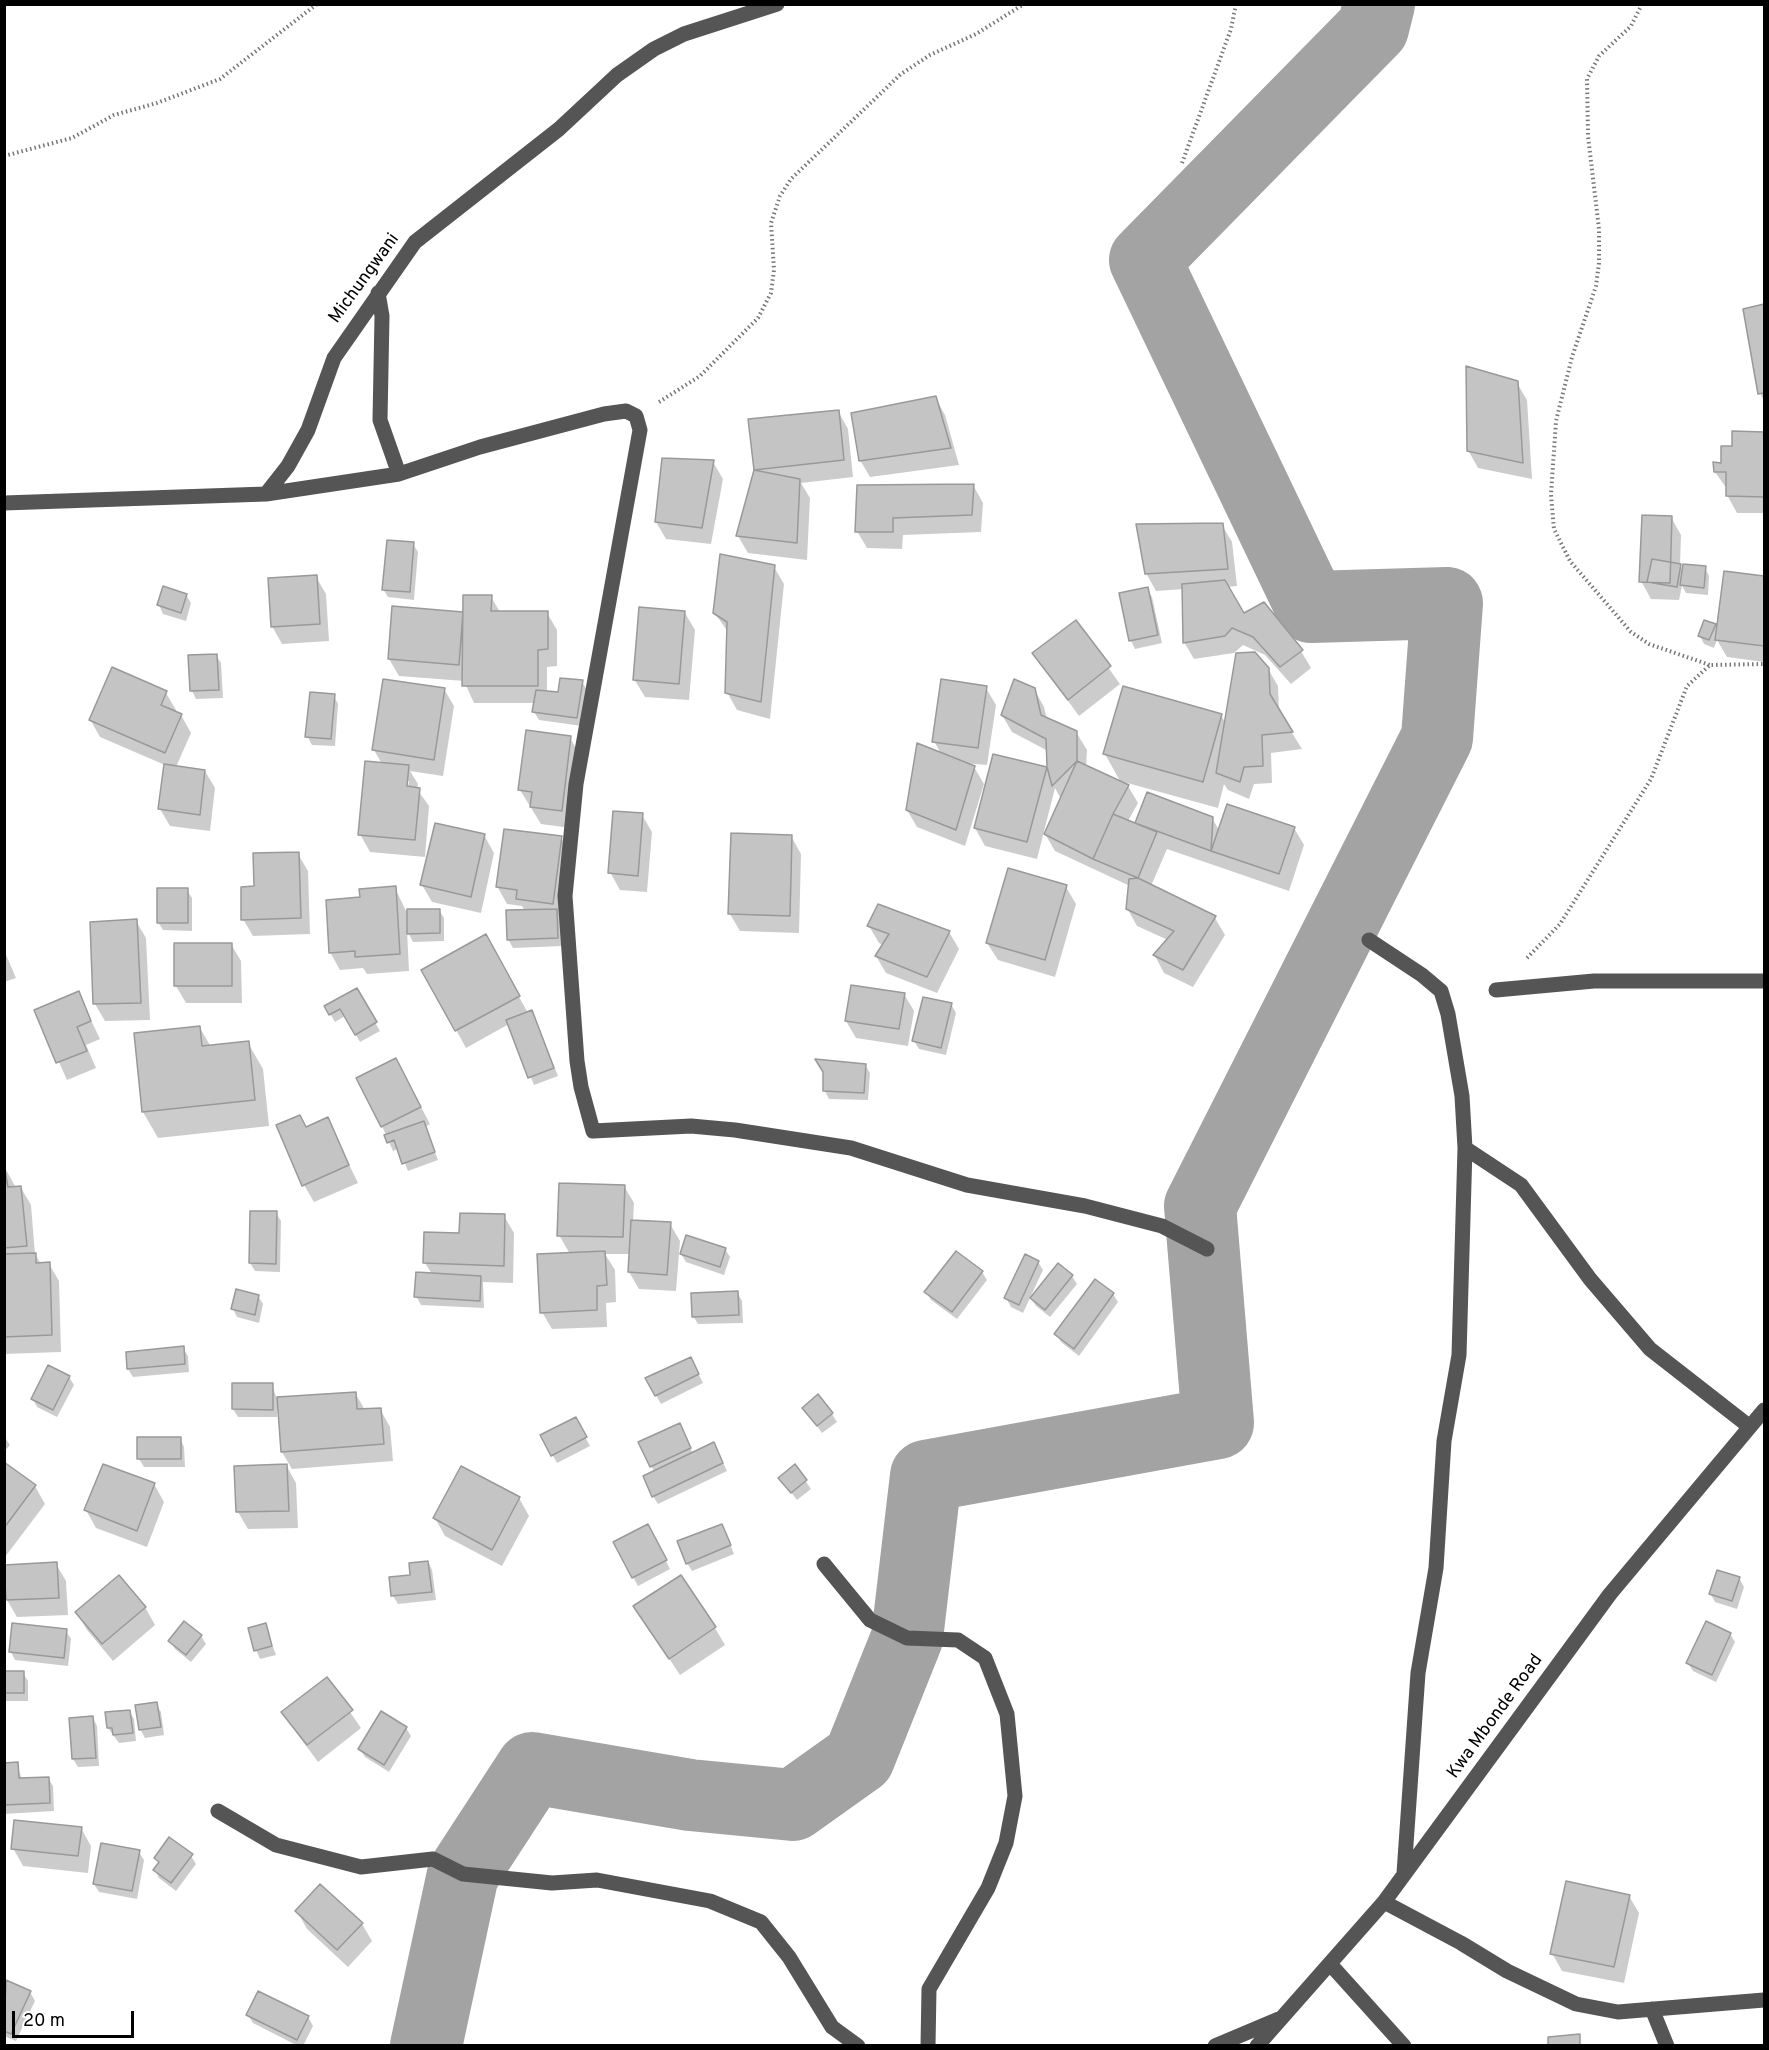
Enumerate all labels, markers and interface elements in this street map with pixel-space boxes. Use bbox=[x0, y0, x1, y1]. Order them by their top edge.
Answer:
street label: Michungwani bbox=[325, 230, 405, 328]
street label: Kwa Mbonde Road bbox=[1444, 1651, 1548, 1783]
scale bar bbox=[15, 1999, 136, 2037]
text: 20 m bbox=[23, 2010, 65, 2033]

